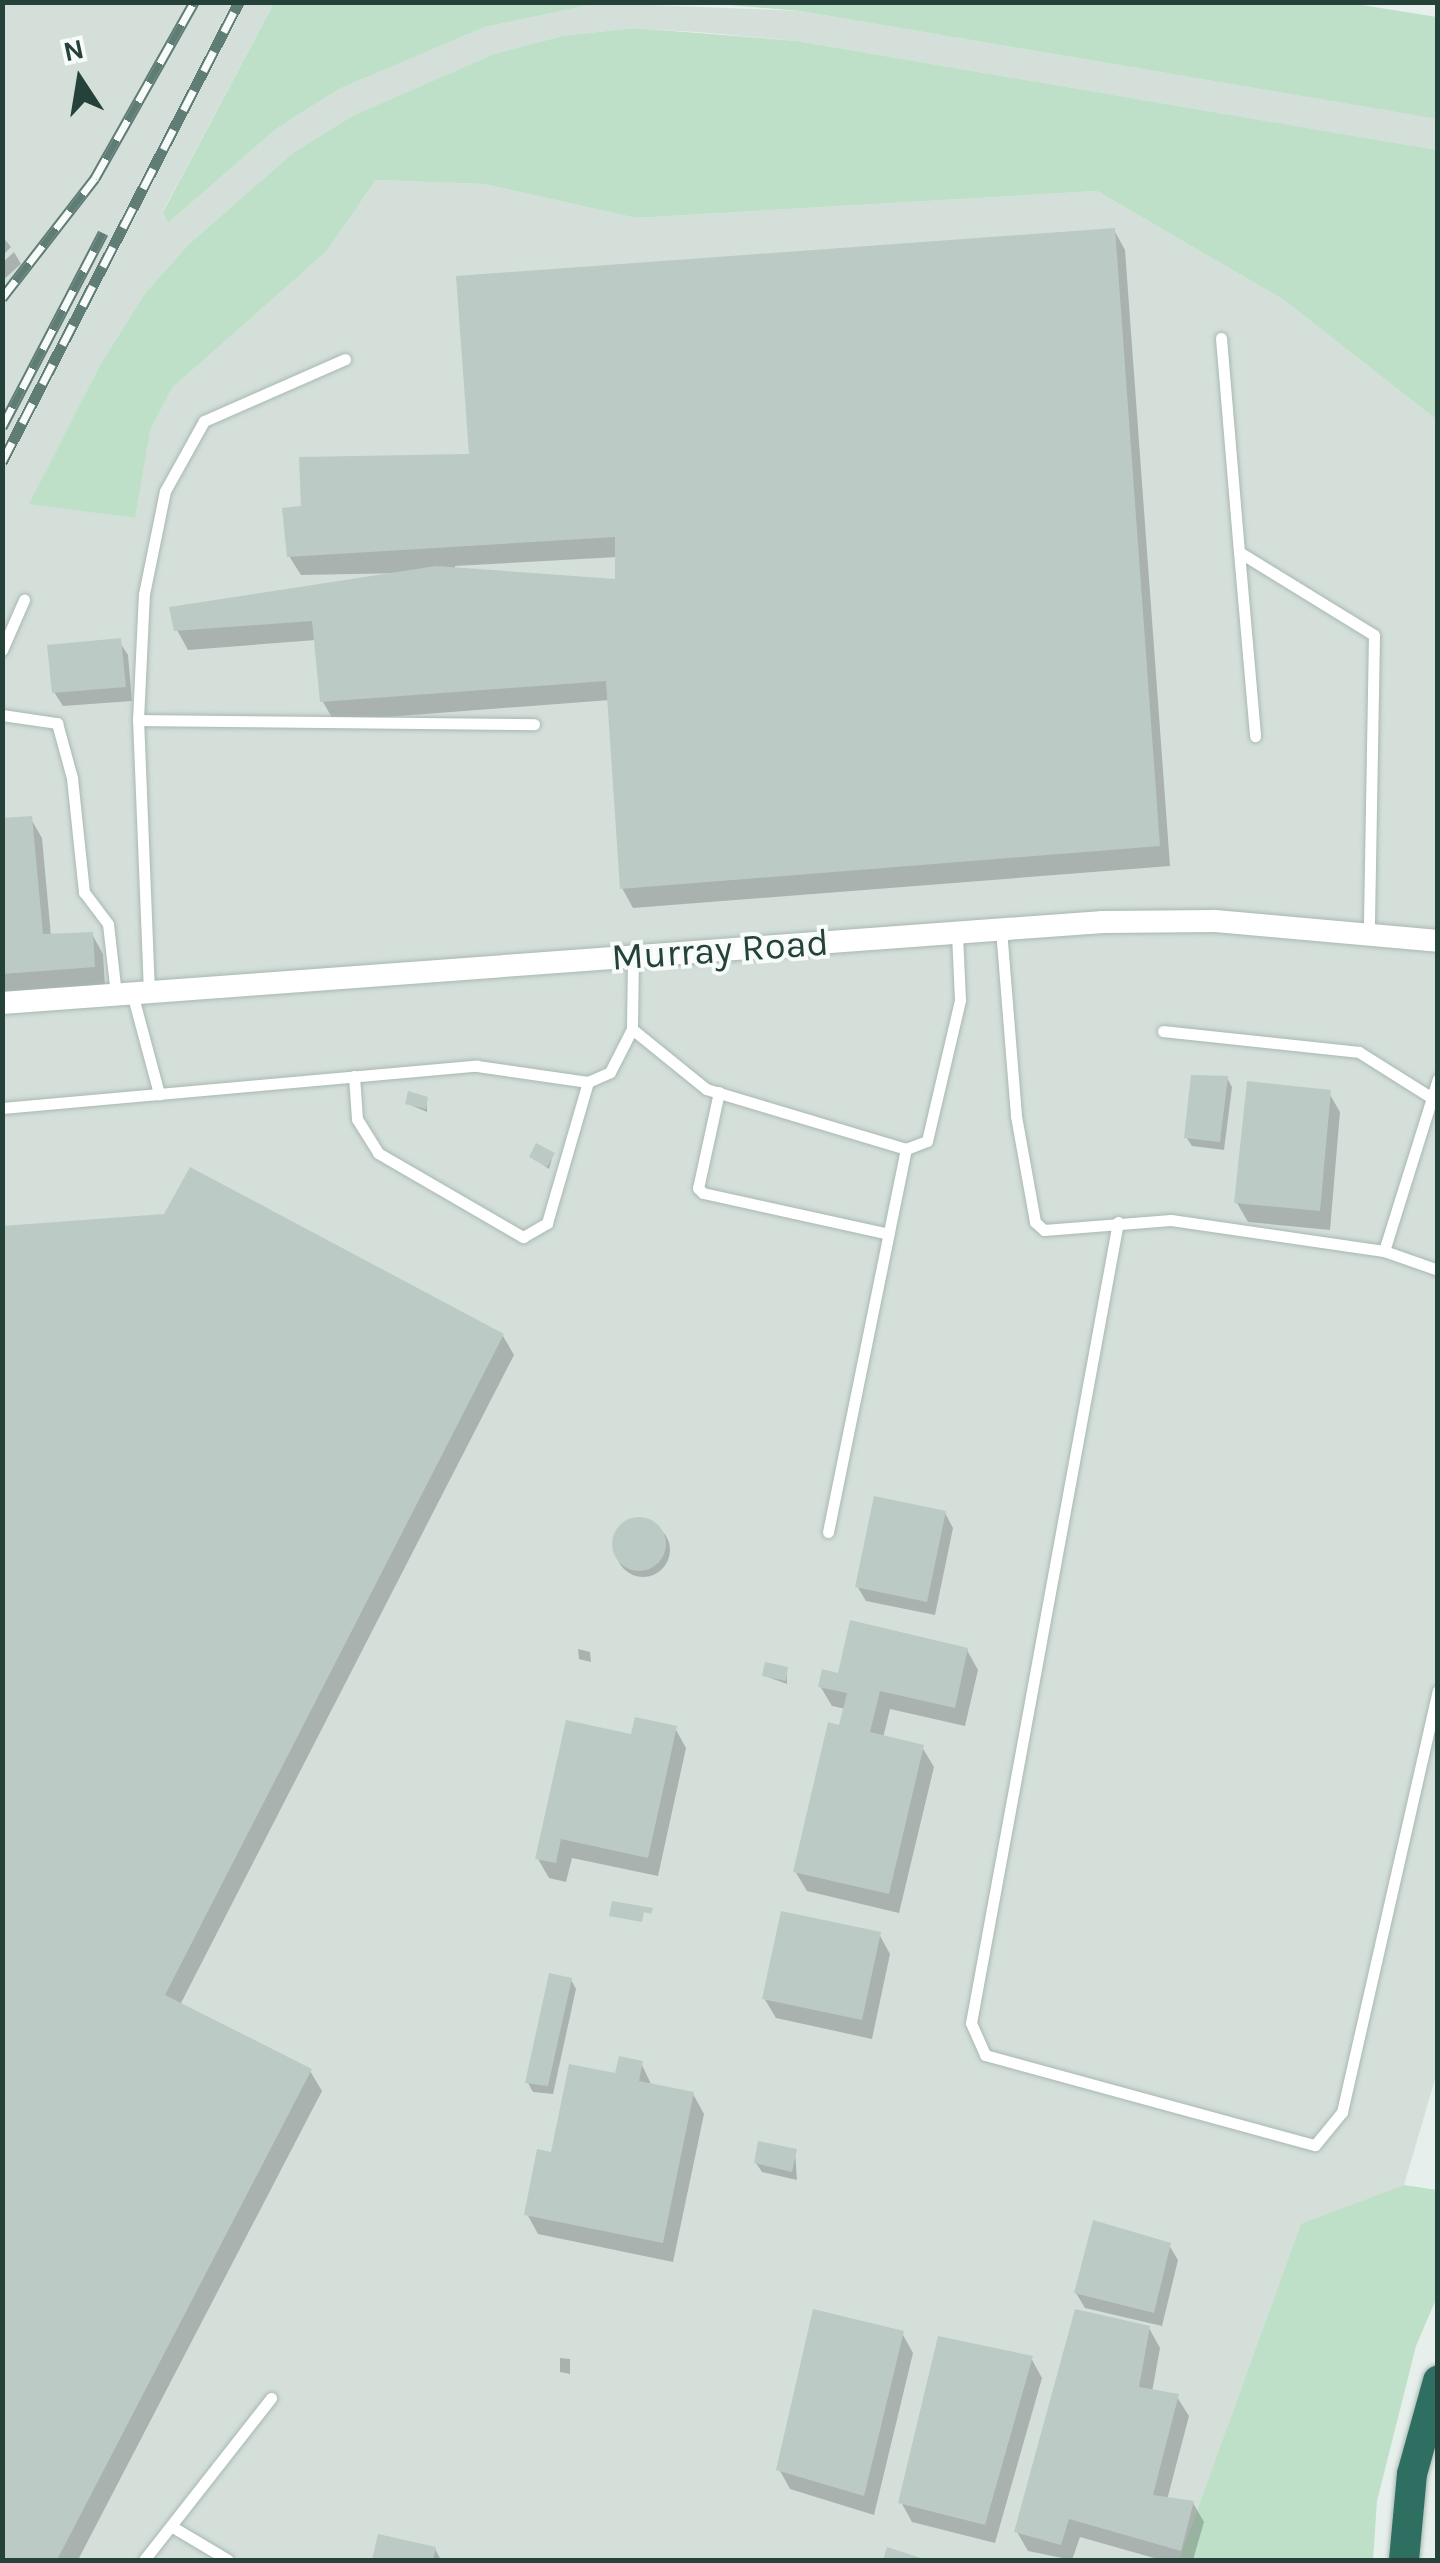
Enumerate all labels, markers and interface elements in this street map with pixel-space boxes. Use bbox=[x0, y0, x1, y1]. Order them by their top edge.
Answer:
north arrow bbox=[30, 30, 130, 130]
text: N bbox=[60, 32, 87, 68]
street label: Murray Road bbox=[610, 920, 830, 980]

